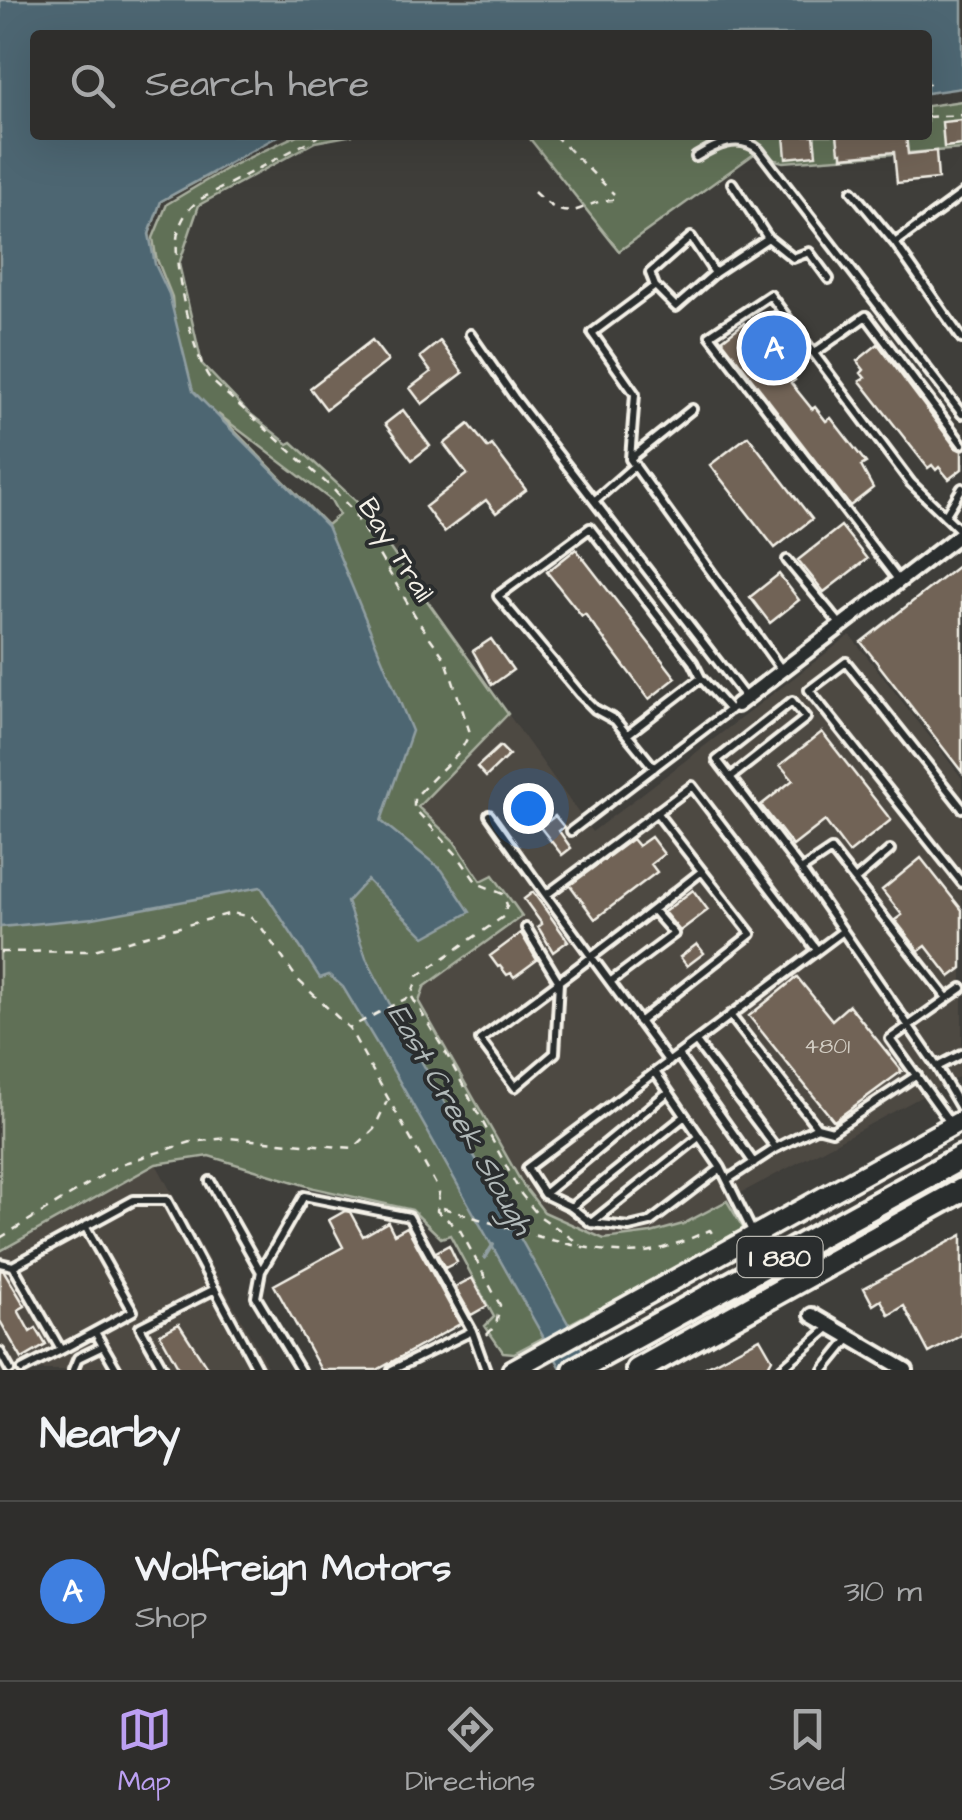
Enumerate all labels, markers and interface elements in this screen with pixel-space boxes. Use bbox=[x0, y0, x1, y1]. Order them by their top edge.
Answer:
search box bbox=[30, 30, 932, 140]
icon: search bbox=[65, 58, 120, 113]
text: Search here bbox=[145, 59, 369, 111]
pin: A bbox=[742, 310, 806, 386]
street label: Bay Trail bbox=[347, 490, 443, 611]
your location bbox=[503, 783, 554, 834]
water label: East Creek Slough bbox=[376, 997, 544, 1244]
house number: 4801 bbox=[804, 1031, 850, 1062]
road number: I 880 bbox=[738, 1237, 822, 1277]
text: Nearby bbox=[40, 1406, 180, 1464]
text: Wolfreign Motors bbox=[135, 1543, 451, 1595]
text: A bbox=[62, 1569, 83, 1614]
text: 310 m bbox=[844, 1569, 922, 1614]
text: Shop bbox=[135, 1595, 207, 1640]
tab: Map bbox=[117, 1702, 172, 1801]
tab: Directions bbox=[405, 1702, 535, 1801]
tab: Saved bbox=[769, 1702, 845, 1801]

